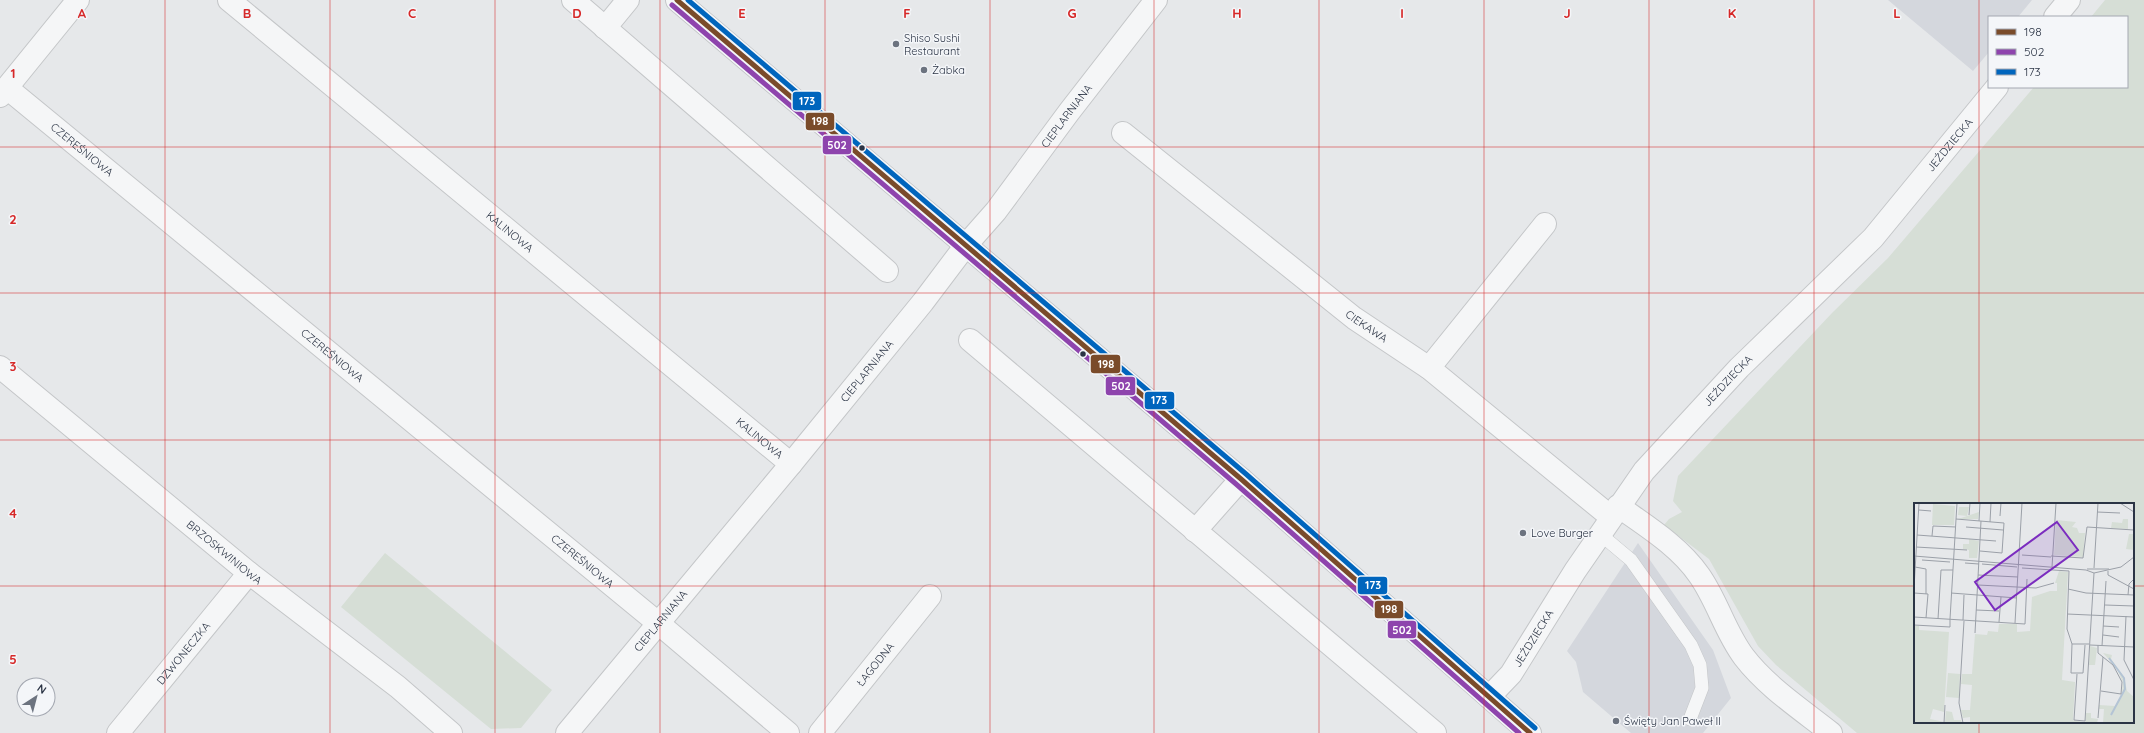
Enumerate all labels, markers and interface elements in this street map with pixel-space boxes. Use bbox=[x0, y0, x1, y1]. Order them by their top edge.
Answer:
text: A bbox=[78, 5, 87, 21]
text: B bbox=[243, 5, 251, 21]
text: C bbox=[408, 5, 416, 21]
text: D bbox=[572, 5, 582, 21]
text: E bbox=[738, 5, 746, 21]
text: F bbox=[903, 5, 911, 21]
text: G bbox=[1067, 5, 1077, 21]
text: H bbox=[1232, 5, 1242, 21]
text: I bbox=[1400, 5, 1404, 21]
text: J bbox=[1563, 5, 1571, 21]
text: K bbox=[1728, 5, 1737, 21]
text: L bbox=[1893, 5, 1901, 21]
legend bbox=[1988, 16, 2128, 88]
text: 198 bbox=[2024, 24, 2042, 39]
place label: Shiso Sushi Restaurant bbox=[904, 31, 960, 58]
marker: Shiso Sushi Restaurant bbox=[891, 39, 901, 49]
text: 502 bbox=[2024, 44, 2045, 59]
place label: Żabka bbox=[932, 63, 965, 77]
text: 173 bbox=[2024, 64, 2041, 79]
text: 1 bbox=[10, 65, 16, 81]
marker: Żabka bbox=[919, 65, 929, 75]
street label: CIEPLARNIANA bbox=[1038, 81, 1095, 151]
line badge: 173 bbox=[792, 91, 822, 111]
text: 173 bbox=[799, 94, 815, 108]
line badge: 198 bbox=[805, 112, 835, 131]
text: 198 bbox=[812, 114, 828, 128]
street label: JEŹDZIECKA bbox=[1923, 115, 1976, 174]
street label: CZEREŚNIOWA bbox=[48, 120, 116, 179]
line badge: 502 bbox=[822, 135, 852, 155]
text: 502 bbox=[827, 138, 847, 152]
unlabelled marker bbox=[857, 143, 867, 153]
street label: KALINOWA bbox=[483, 208, 536, 255]
text: 2 bbox=[9, 211, 17, 227]
street label: CIEKAWA bbox=[1343, 307, 1390, 345]
street label: CZEREŚNIOWA bbox=[298, 325, 366, 385]
street label: CIEPLARNIANA bbox=[837, 337, 896, 405]
unlabelled marker bbox=[1078, 349, 1088, 359]
street label: JEŹDZIECKA bbox=[1700, 352, 1755, 409]
line badge: 198 bbox=[1090, 354, 1121, 374]
text: 198 bbox=[1098, 357, 1114, 371]
text: 3 bbox=[10, 358, 17, 374]
line badge: 502 bbox=[1105, 376, 1136, 396]
text: 502 bbox=[1111, 379, 1131, 393]
line badge: 173 bbox=[1144, 391, 1175, 410]
text: 173 bbox=[1151, 393, 1167, 407]
street label: KALINOWA bbox=[733, 414, 786, 462]
inset map bbox=[1914, 503, 2134, 723]
text: 4 bbox=[9, 505, 17, 521]
street label: BRZOSKWINIOWA bbox=[184, 517, 265, 587]
place label: Love Burger bbox=[1531, 526, 1594, 540]
marker: Love Burger bbox=[1518, 528, 1528, 538]
street label: CZEREŚNIOWA bbox=[548, 531, 617, 591]
line badge: 173 bbox=[1357, 576, 1388, 595]
text: 173 bbox=[1365, 578, 1381, 592]
street label: CIEPLARNIANA bbox=[631, 587, 690, 655]
line badge: 198 bbox=[1374, 600, 1404, 619]
text: 198 bbox=[1381, 602, 1397, 616]
street label: JEŹDZIECKA bbox=[1510, 607, 1556, 670]
street label: DZWONECZKA bbox=[153, 619, 213, 688]
line badge: 502 bbox=[1387, 620, 1417, 639]
text: 502 bbox=[1392, 623, 1412, 637]
street label: ŁAGODNA bbox=[853, 639, 897, 689]
text: 5 bbox=[9, 651, 17, 667]
north arrow bbox=[16, 677, 56, 717]
text: N bbox=[34, 681, 49, 697]
place label: Święty Jan Paweł II bbox=[1624, 714, 1721, 728]
marker: Święty Jan Paweł II bbox=[1611, 716, 1621, 726]

